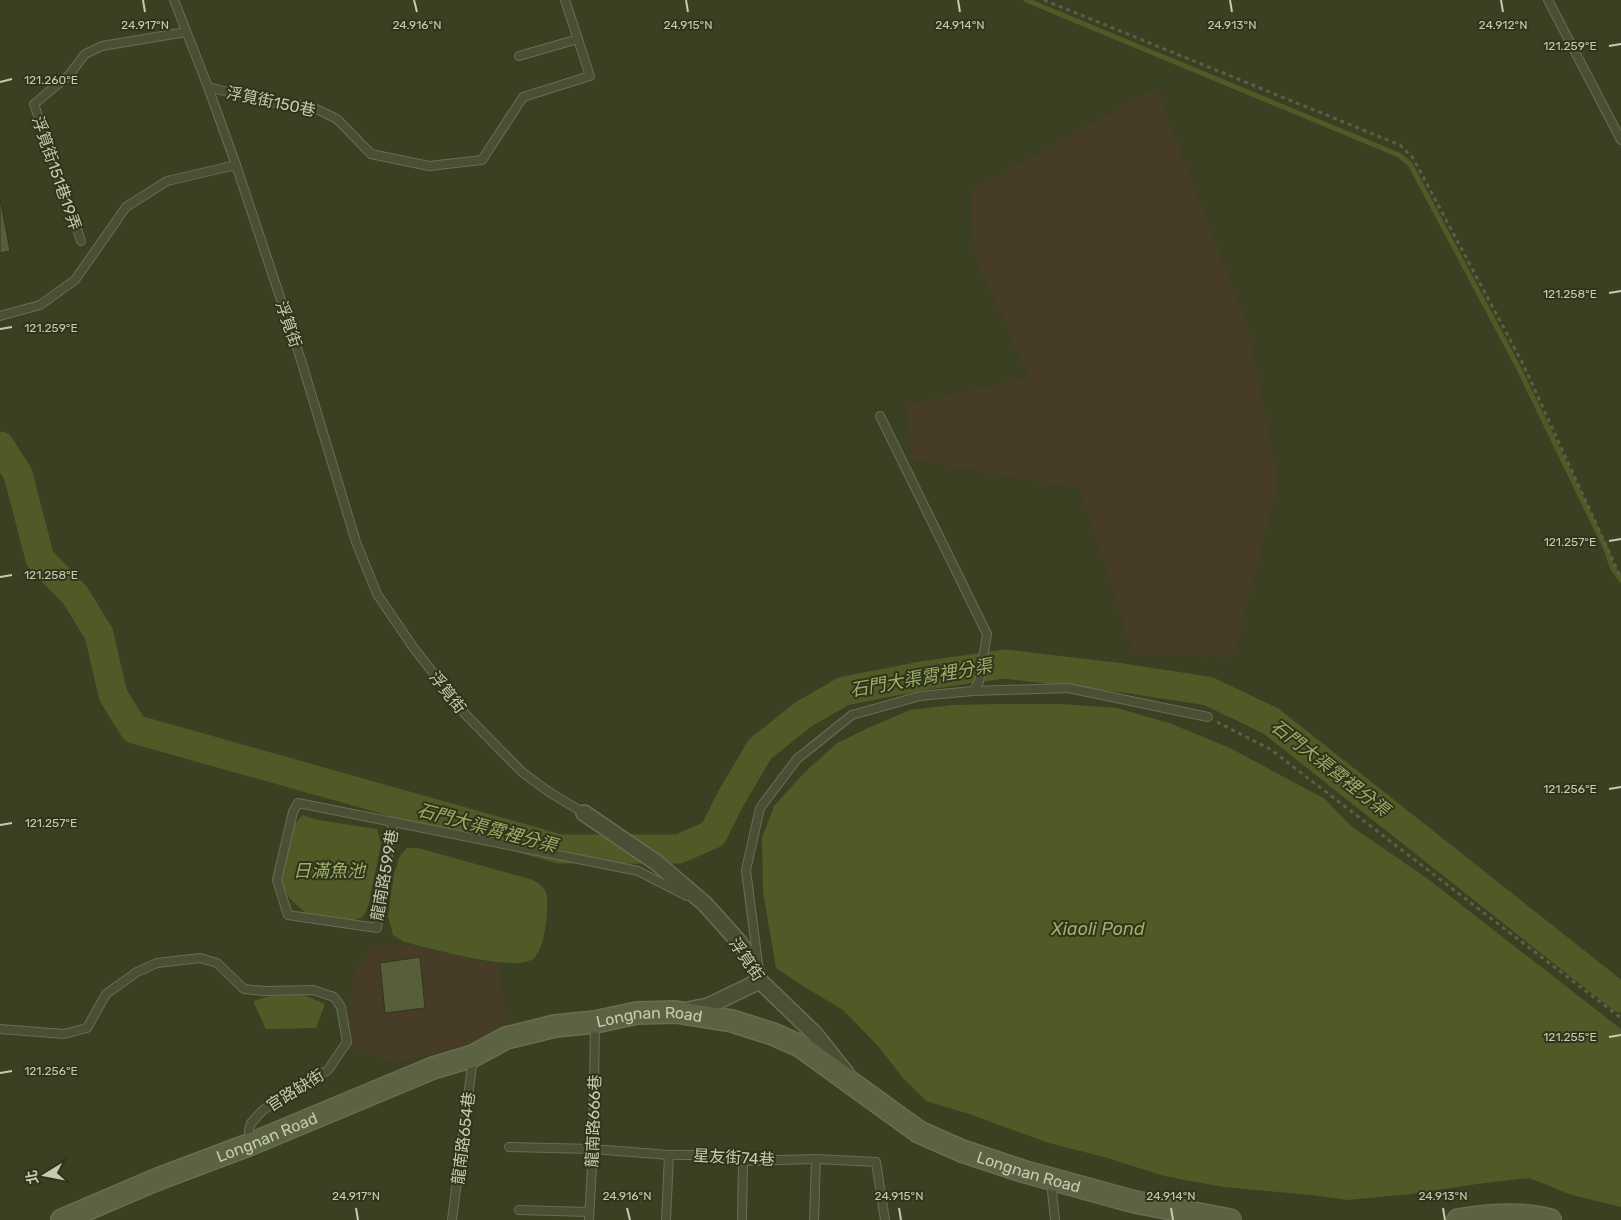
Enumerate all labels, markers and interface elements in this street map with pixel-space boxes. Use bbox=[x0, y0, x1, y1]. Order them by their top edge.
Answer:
text: 24.917°N bbox=[121, 18, 169, 32]
text: 24.916°N bbox=[392, 18, 442, 32]
text: 24.915°N bbox=[663, 18, 713, 32]
text: 24.914°N bbox=[935, 18, 985, 32]
text: 24.913°N bbox=[1207, 18, 1257, 32]
text: 24.912°N bbox=[1479, 18, 1527, 32]
text: 121.259°E bbox=[1543, 39, 1597, 53]
text: 121.260°E bbox=[24, 73, 78, 87]
street label: 浮筧街150巷 bbox=[225, 83, 317, 120]
street label: 浮筧街151巷19弄 bbox=[28, 114, 85, 233]
text: 121.258°E bbox=[1543, 287, 1597, 301]
street label: 浮筧街 bbox=[272, 298, 305, 350]
text: 121.259°E bbox=[24, 321, 78, 335]
text: 121.257°E bbox=[1544, 535, 1596, 549]
text: 121.258°E bbox=[24, 568, 78, 582]
water label: 石門大渠霄裡分渠 bbox=[848, 654, 997, 701]
street label: 浮筧街 bbox=[425, 668, 470, 717]
water label: 石門大渠霄裡分渠 bbox=[1266, 715, 1396, 823]
text: 121.256°E bbox=[1543, 782, 1597, 796]
water label: 石門大渠霄裡分渠 bbox=[415, 799, 562, 858]
text: 121.257°E bbox=[25, 816, 77, 830]
street label: 龍南路599巷 bbox=[367, 828, 402, 922]
water label: 日滿魚池 bbox=[293, 860, 367, 882]
water label: Xiaoli Pond bbox=[1050, 918, 1145, 940]
street label: 浮筧街 bbox=[725, 934, 768, 984]
street label: Longnan Road bbox=[594, 1003, 704, 1032]
text: 121.255°E bbox=[1543, 1030, 1597, 1044]
text: 121.256°E bbox=[24, 1064, 78, 1078]
street label: 官路缺街 bbox=[263, 1065, 327, 1115]
street label: 龍南路666巷 bbox=[582, 1074, 605, 1168]
street label: 龍南路654巷 bbox=[448, 1091, 479, 1185]
street label: Longnan Road bbox=[214, 1108, 320, 1166]
street label: 星友街74巷 bbox=[693, 1146, 775, 1169]
street label: Longnan Road bbox=[974, 1148, 1083, 1197]
north arrow bbox=[20, 1150, 70, 1200]
text: 北 bbox=[23, 1169, 42, 1186]
text: 24.917°N bbox=[332, 1189, 380, 1203]
text: 24.916°N bbox=[602, 1189, 652, 1203]
text: 24.915°N bbox=[874, 1189, 924, 1203]
text: 24.914°N bbox=[1146, 1189, 1196, 1203]
text: 24.913°N bbox=[1418, 1189, 1468, 1203]

